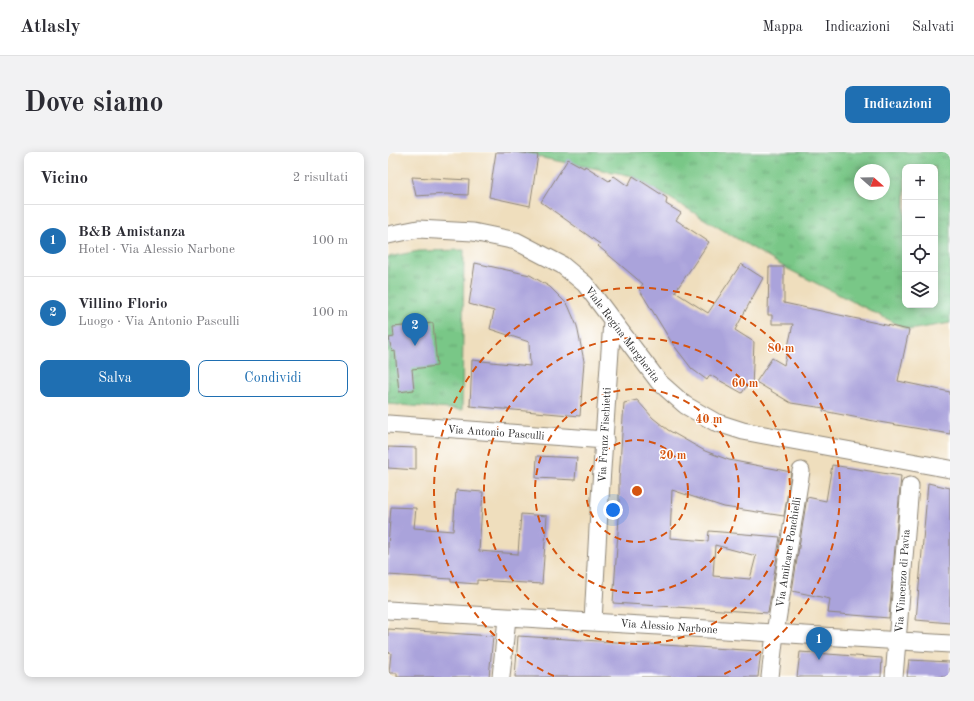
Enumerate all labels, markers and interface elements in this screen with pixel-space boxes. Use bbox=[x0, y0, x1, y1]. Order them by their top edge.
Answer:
text: Atlasly bbox=[20, 18, 81, 37]
text: Mappa bbox=[763, 20, 803, 34]
text: Indicazioni bbox=[825, 20, 890, 34]
text: Salvati bbox=[912, 20, 954, 34]
button: Indicazioni bbox=[845, 86, 950, 123]
text: Dove siamo bbox=[24, 90, 164, 118]
north arrow bbox=[854, 164, 890, 200]
map controls bbox=[902, 164, 938, 308]
button: + bbox=[902, 164, 938, 200]
text: Vicino bbox=[40, 170, 88, 187]
text: 2 risultati bbox=[293, 171, 348, 184]
button: − bbox=[902, 200, 938, 236]
text: B&B Amistanza bbox=[78, 225, 185, 240]
text: 1 bbox=[49, 234, 57, 247]
text: 100 m bbox=[311, 234, 348, 247]
button: locate bbox=[902, 236, 938, 272]
text: Hotel · Via Alessio Narbone bbox=[78, 243, 235, 256]
button: layers bbox=[902, 272, 938, 308]
street label: Viale Regina Margherita bbox=[582, 285, 662, 385]
text: Villino Florio bbox=[78, 297, 168, 312]
text: 2 bbox=[49, 306, 57, 319]
text: 100 m bbox=[311, 306, 348, 319]
pin: 2 bbox=[402, 313, 428, 346]
text: Luogo · Via Antonio Pasculli bbox=[78, 315, 240, 328]
text: 80 m bbox=[768, 343, 795, 355]
button: Salva bbox=[40, 360, 190, 397]
button: Condividi bbox=[198, 360, 348, 397]
text: 60 m bbox=[732, 378, 759, 390]
street label: Via Franz Fischietti bbox=[598, 387, 613, 483]
text: 40 m bbox=[696, 414, 723, 426]
street label: Via Antonio Pasculli bbox=[447, 425, 545, 442]
text: 20 m bbox=[660, 450, 687, 462]
centre of rings bbox=[630, 484, 644, 498]
street label: Via Amilcare Ponchielli bbox=[775, 496, 804, 608]
your location bbox=[603, 500, 623, 520]
street label: Via Vincenzo di Pavia bbox=[894, 528, 913, 633]
street label: Via Alessio Narbone bbox=[620, 619, 718, 636]
pin: 1 bbox=[806, 627, 832, 660]

